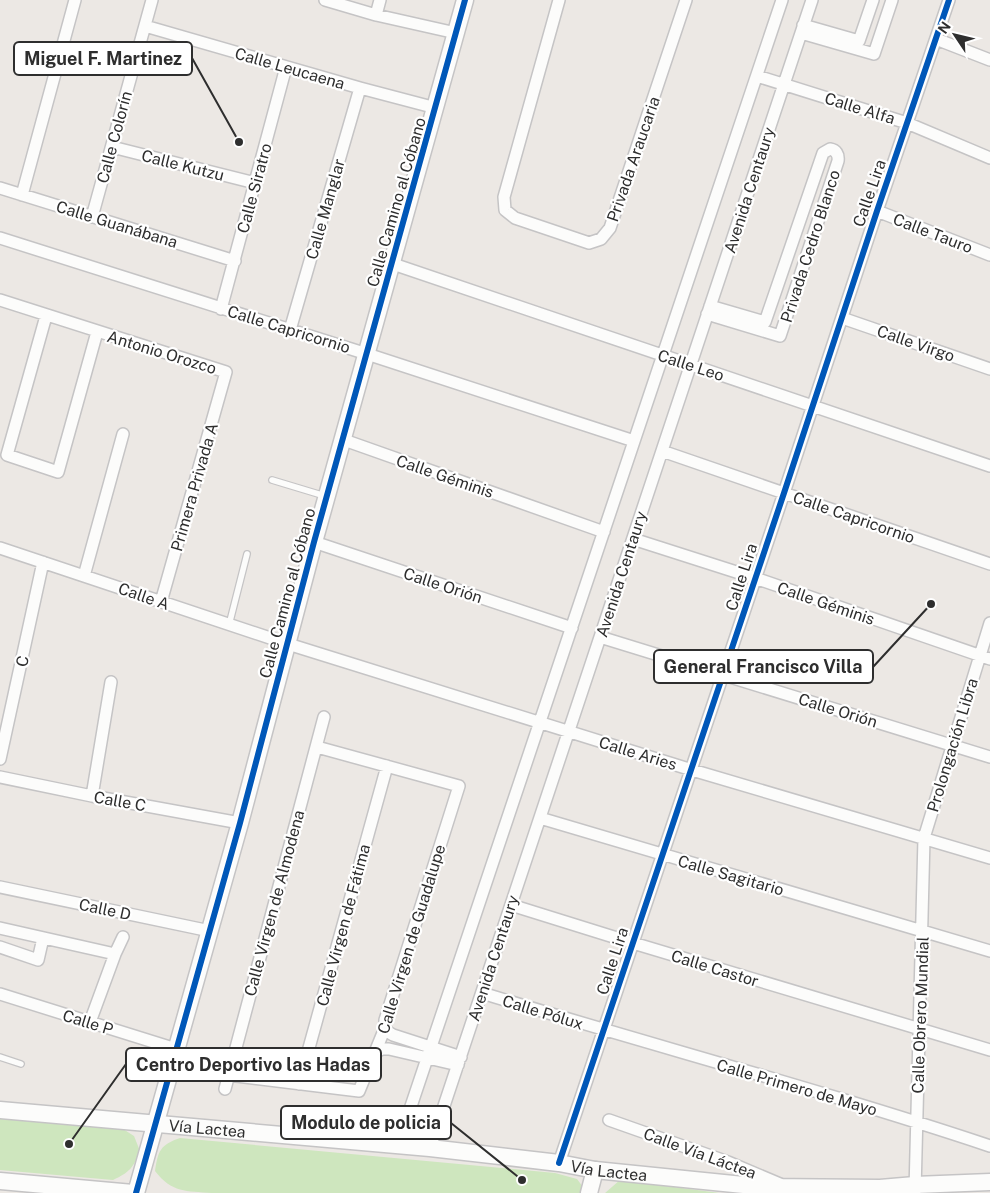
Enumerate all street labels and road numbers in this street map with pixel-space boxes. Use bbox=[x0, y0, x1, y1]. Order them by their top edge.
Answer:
street label: Calle Leucaena bbox=[233, 44, 347, 93]
street label: Calle Colorín bbox=[93, 89, 136, 185]
street label: Calle Alfa bbox=[822, 89, 897, 128]
street label: Privada Araucaria bbox=[603, 94, 664, 224]
street label: Calle Camino al Cóbano bbox=[363, 115, 430, 289]
street label: Avenida Centaury bbox=[720, 124, 779, 255]
street label: Calle Siratro bbox=[233, 141, 276, 235]
street label: Calle Kutzu bbox=[140, 146, 226, 185]
street label: Calle Manglar bbox=[302, 157, 349, 262]
street label: Calle Lira bbox=[849, 157, 890, 229]
street label: Privada Cedro Blanco bbox=[777, 167, 844, 325]
street label: Calle Guanábana bbox=[54, 197, 180, 252]
street label: Calle Tauro bbox=[890, 210, 975, 257]
street label: Calle Capricornio bbox=[225, 302, 353, 357]
street label: Calle Virgo bbox=[875, 321, 957, 366]
street label: Antonio Orozco bbox=[105, 327, 219, 378]
street label: Calle Leo bbox=[655, 346, 726, 385]
street label: Primera Privada A bbox=[167, 421, 222, 554]
street label: Calle Géminis bbox=[394, 451, 496, 502]
street label: Calle Capricornio bbox=[791, 488, 917, 547]
street label: Calle Camino al Cóbano bbox=[256, 506, 319, 680]
street label: Avenida Centaury bbox=[592, 508, 651, 639]
street label: Calle Lira bbox=[722, 541, 761, 613]
street label: Calle Orión bbox=[401, 564, 485, 607]
street label: Calle Géminis bbox=[775, 578, 877, 629]
street label: Calle A bbox=[116, 579, 172, 614]
street label: C bbox=[12, 654, 33, 668]
street label: Prolongación Libra bbox=[923, 676, 982, 814]
street label: Calle Orión bbox=[796, 689, 880, 732]
street label: Calle Aries bbox=[597, 733, 679, 774]
street label: Calle C bbox=[92, 788, 147, 815]
street label: Calle Virgen de Almodena bbox=[240, 808, 308, 998]
street label: Calle Virgen de Fátima bbox=[313, 842, 374, 1008]
street label: Calle Virgen de Guadalupe bbox=[374, 842, 449, 1036]
street label: Calle Sagitario bbox=[676, 851, 786, 900]
street label: Avenida Centaury bbox=[464, 892, 523, 1023]
street label: Calle D bbox=[77, 895, 133, 924]
street label: Calle Lira bbox=[593, 925, 632, 997]
street label: Calle Obrero Mundial bbox=[908, 936, 933, 1094]
street label: Calle Castor bbox=[669, 946, 761, 991]
street label: Calle Pólux bbox=[500, 991, 586, 1034]
street label: Calle P bbox=[60, 1006, 115, 1039]
street label: Calle Primero de Mayo bbox=[714, 1055, 879, 1120]
street label: Vía Lactea bbox=[168, 1116, 246, 1142]
street label: Calle Vía Láctea bbox=[641, 1124, 759, 1183]
street label: Vía Lactea bbox=[569, 1156, 648, 1185]

